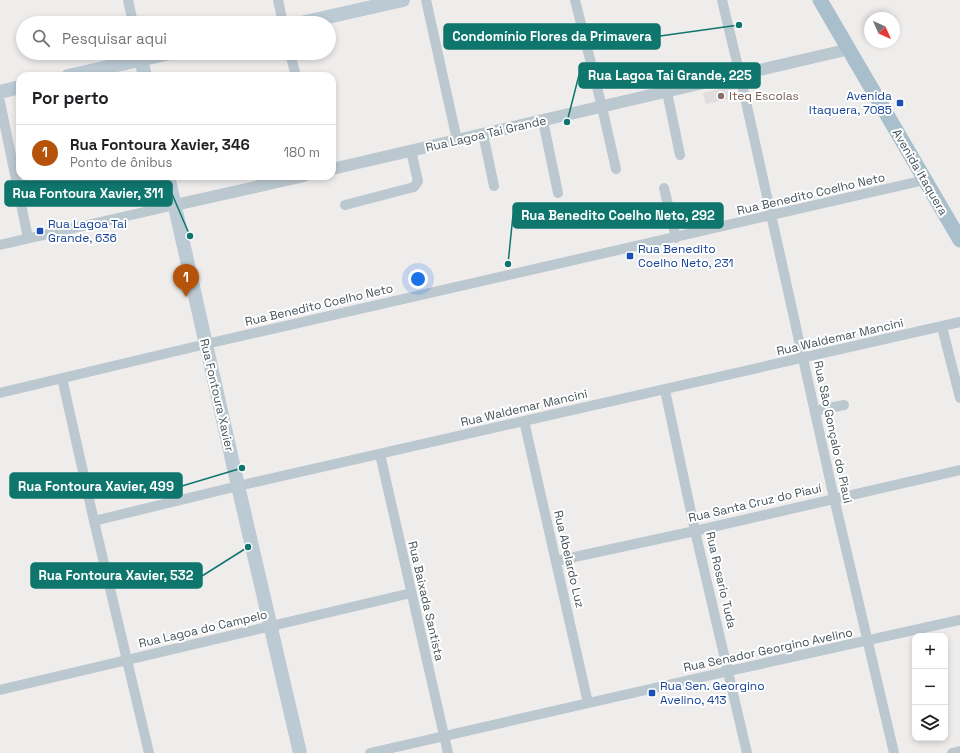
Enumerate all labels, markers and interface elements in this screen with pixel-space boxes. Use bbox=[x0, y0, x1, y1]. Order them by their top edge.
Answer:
north arrow bbox=[864, 12, 900, 48]
search box bbox=[16, 16, 336, 60]
callout: Condomínio Flores da Primavera bbox=[444, 24, 660, 49]
icon: search bbox=[30, 27, 52, 49]
text: Condomínio Flores da Primavera bbox=[452, 28, 652, 45]
text: Pesquisar aqui bbox=[62, 29, 167, 48]
callout: Rua Lagoa Tai Grande, 225 bbox=[579, 63, 760, 88]
text: Rua Lagoa Tai Grande, 225 bbox=[588, 67, 752, 84]
text: Por perto bbox=[32, 87, 109, 109]
place label: Iteq Escolas bbox=[729, 88, 799, 104]
place label: Avenida Itaquera, 7085 bbox=[809, 88, 892, 118]
marker: Iteq Escolas bbox=[716, 91, 726, 101]
marker: Avenida Itaquera, 7085 bbox=[895, 98, 905, 108]
street label: Rua Lagoa Tai Grande bbox=[424, 112, 548, 156]
street label: Avenida Itaquera bbox=[889, 126, 951, 218]
text: Rua Fontoura Xavier, 346 bbox=[70, 135, 250, 154]
text: 1 bbox=[42, 144, 48, 161]
text: 180 m bbox=[284, 144, 320, 161]
text: Ponto de ônibus bbox=[70, 154, 172, 171]
street label: Rua Benedito Coelho Neto bbox=[735, 169, 887, 219]
callout: Rua Fontoura Xavier, 311 bbox=[5, 181, 172, 206]
text: Rua Fontoura Xavier, 311 bbox=[13, 185, 164, 202]
callout: Rua Benedito Coelho Neto, 292 bbox=[513, 203, 723, 228]
text: Rua Benedito Coelho Neto, 292 bbox=[521, 207, 715, 224]
place label: Rua Lagoa Tai Grande, 636 bbox=[48, 216, 127, 246]
marker: Rua Lagoa Tai Grande, 636 bbox=[35, 226, 45, 236]
place label: Rua Benedito Coelho Neto, 231 bbox=[638, 241, 733, 271]
marker: Rua Benedito Coelho Neto, 231 bbox=[625, 251, 635, 261]
pin: 1 bbox=[173, 264, 199, 297]
your location bbox=[408, 269, 428, 289]
street label: Rua Benedito Coelho Neto bbox=[243, 280, 395, 330]
street label: Rua Waldemar Mancini bbox=[775, 315, 905, 359]
street label: Rua Fontoura Xavier bbox=[196, 337, 238, 454]
street label: Rua São Gonçalo do Piaui bbox=[810, 359, 856, 505]
street label: Rua Waldemar Mancini bbox=[459, 386, 589, 430]
callout: Rua Fontoura Xavier, 499 bbox=[10, 473, 182, 498]
text: Rua Fontoura Xavier, 499 bbox=[18, 478, 174, 495]
street label: Rua Santa Cruz do Piauí bbox=[687, 480, 823, 526]
street label: Rua Abelardo Luz bbox=[550, 509, 588, 609]
street label: Rua Rosario Tuda bbox=[702, 530, 740, 630]
street label: Rua Baixada Santista bbox=[404, 539, 448, 663]
callout: Rua Fontoura Xavier, 532 bbox=[31, 563, 202, 588]
text: Rua Fontoura Xavier, 532 bbox=[39, 567, 194, 584]
street label: Rua Lagoa do Campelo bbox=[137, 606, 269, 652]
street label: Rua Senador Georgino Avelino bbox=[682, 624, 854, 676]
map controls bbox=[912, 633, 948, 741]
button: + bbox=[912, 633, 948, 669]
button: − bbox=[912, 669, 948, 705]
place label: Rua Sen. Georgino Avelino, 413 bbox=[660, 678, 765, 708]
marker: Rua Sen. Georgino Avelino, 413 bbox=[647, 688, 657, 698]
button: layers bbox=[912, 705, 948, 741]

